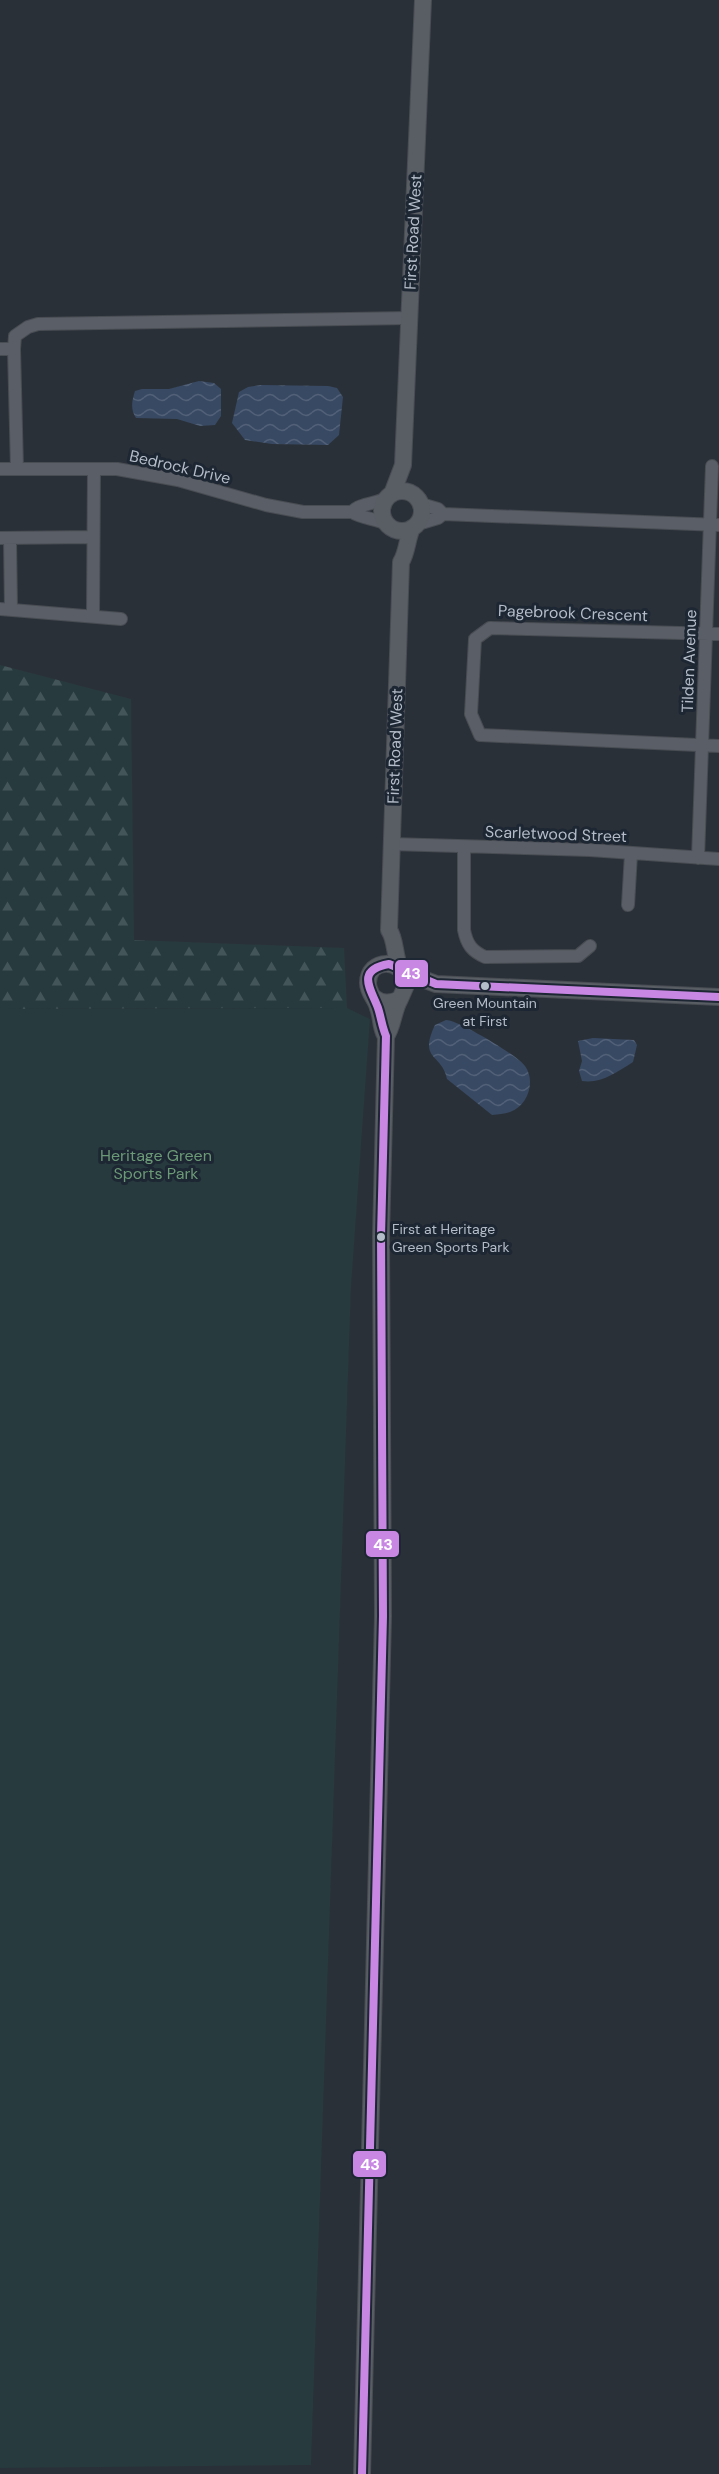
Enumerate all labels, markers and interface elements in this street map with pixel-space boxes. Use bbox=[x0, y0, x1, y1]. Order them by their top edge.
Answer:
street label: First Road West bbox=[399, 174, 427, 290]
street label: Bedrock Drive bbox=[127, 445, 233, 489]
street label: Pagebrook Crescent bbox=[498, 600, 648, 626]
street label: Tilden Avenue bbox=[677, 609, 701, 713]
street label: First Road West bbox=[382, 688, 408, 804]
street label: Scarletwood Street bbox=[485, 821, 627, 847]
line badge: 43 bbox=[394, 959, 429, 988]
text: 43 bbox=[401, 963, 421, 984]
marker: Green Mountain at First bbox=[479, 980, 491, 992]
place label: Green Mountain at First bbox=[433, 994, 537, 1030]
park label: Heritage Green Sports Park bbox=[100, 1145, 212, 1184]
place label: First at Heritage Green Sports Park bbox=[392, 1220, 509, 1256]
marker: First at Heritage Green Sports Park bbox=[375, 1231, 387, 1243]
line badge: 43 bbox=[365, 1530, 400, 1558]
text: 43 bbox=[373, 1534, 393, 1555]
line badge: 43 bbox=[352, 2150, 387, 2178]
text: 43 bbox=[360, 2154, 380, 2175]

